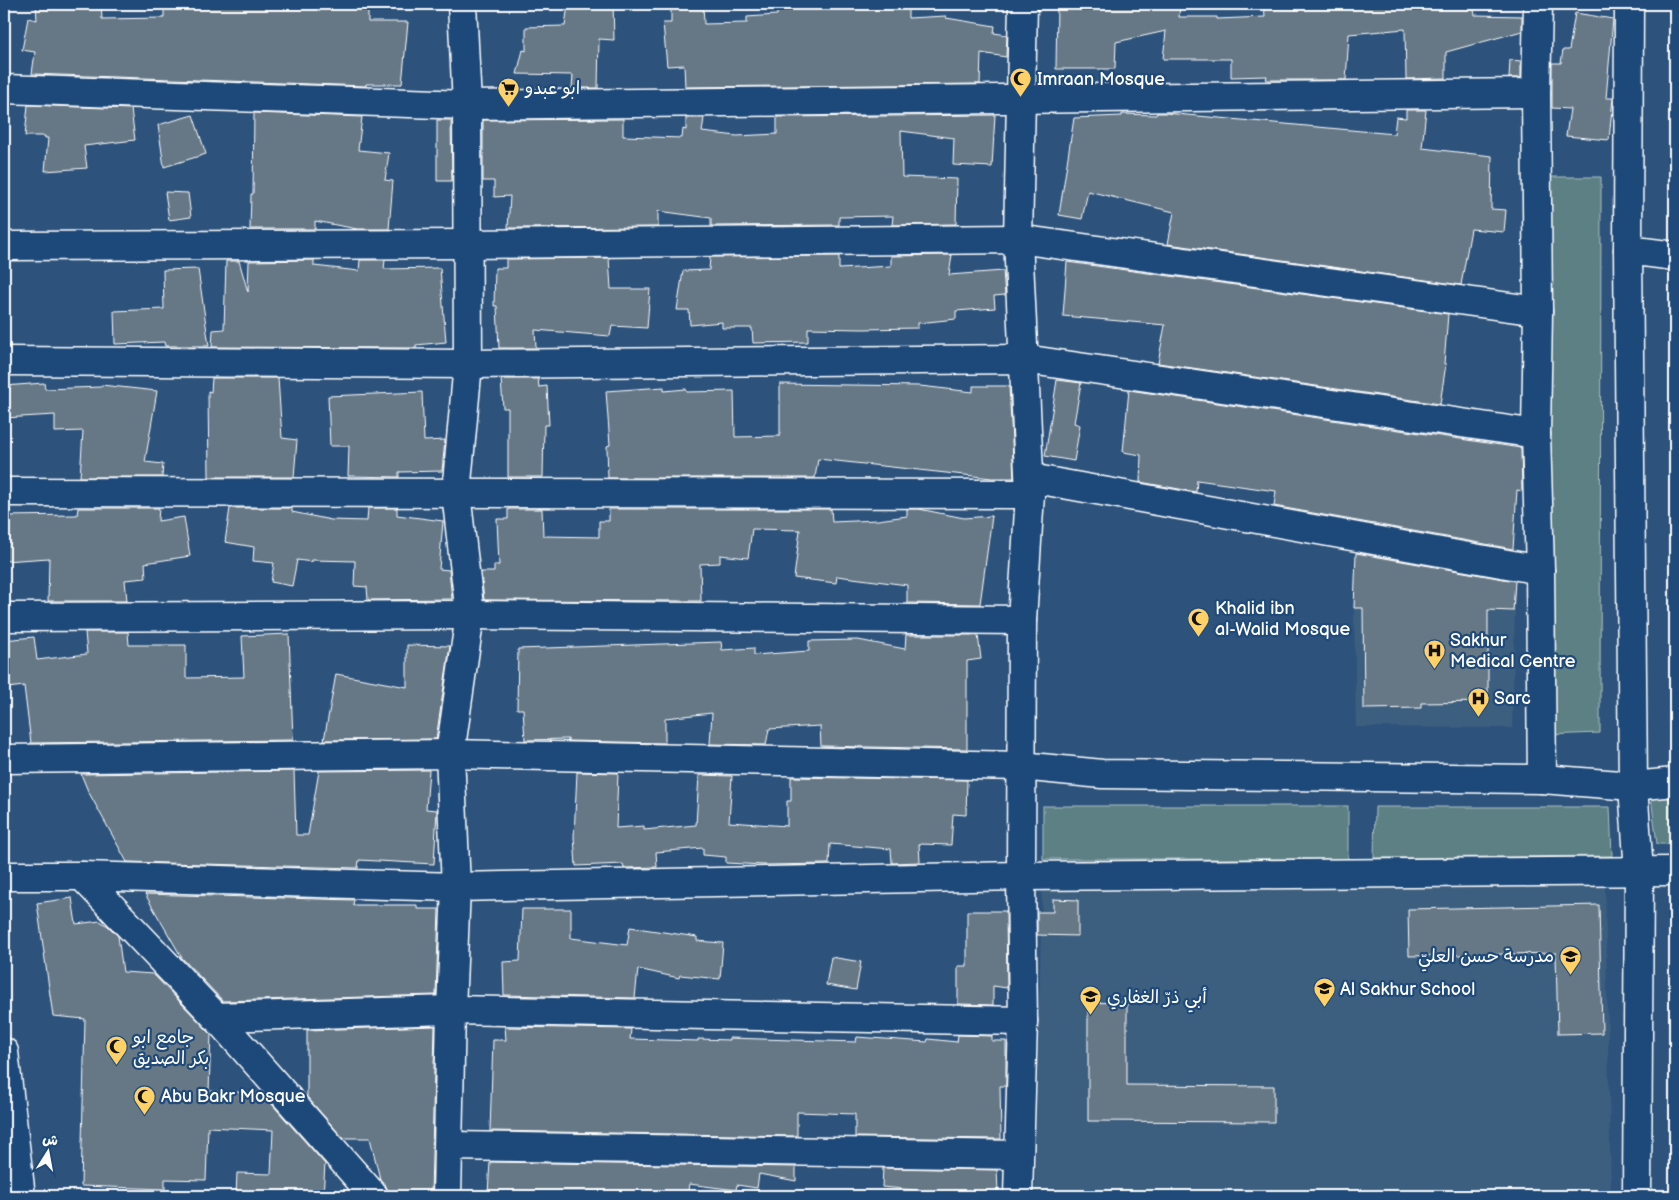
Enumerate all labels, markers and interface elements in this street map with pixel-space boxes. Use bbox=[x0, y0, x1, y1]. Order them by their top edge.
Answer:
mosque icon: Imraan Mosque bbox=[1009, 67, 1033, 98]
place label: Imraan Mosque bbox=[1037, 69, 1165, 90]
supermarket icon: ابو عبدو bbox=[497, 76, 521, 107]
place label: ابو عبدو bbox=[524, 78, 580, 99]
place label: Khalid ibn al-Walid Mosque bbox=[1215, 598, 1350, 640]
mosque icon: Khalid ibn al-Walid Mosque bbox=[1187, 606, 1211, 637]
place label: Sakhur Medical Centre bbox=[1450, 630, 1576, 672]
hospital icon: Sakhur Medical Centre bbox=[1422, 638, 1446, 669]
hospital icon: Sarc bbox=[1466, 686, 1490, 717]
place label: Sarc bbox=[1494, 688, 1531, 709]
school or university icon: مدرسة حسن العليّ bbox=[1558, 944, 1582, 975]
place label: مدرسة حسن العليّ bbox=[1418, 946, 1554, 972]
school or university icon: Al Sakhur School bbox=[1312, 977, 1336, 1008]
place label: Al Sakhur School bbox=[1340, 979, 1475, 1000]
school or university icon: أبي ذرّ الغفاري bbox=[1079, 985, 1103, 1016]
place label: أبي ذرّ الغفاري bbox=[1107, 987, 1207, 1013]
place label: جامع ابو بكر الصديق bbox=[131, 1027, 209, 1069]
mosque icon: جامع ابو بكر الصديق bbox=[105, 1035, 129, 1066]
mosque icon: Abu Bakr Mosque bbox=[133, 1084, 157, 1115]
place label: Abu Bakr Mosque bbox=[161, 1086, 306, 1107]
north arrow bbox=[22, 1128, 72, 1178]
text: ش bbox=[41, 1130, 60, 1150]

